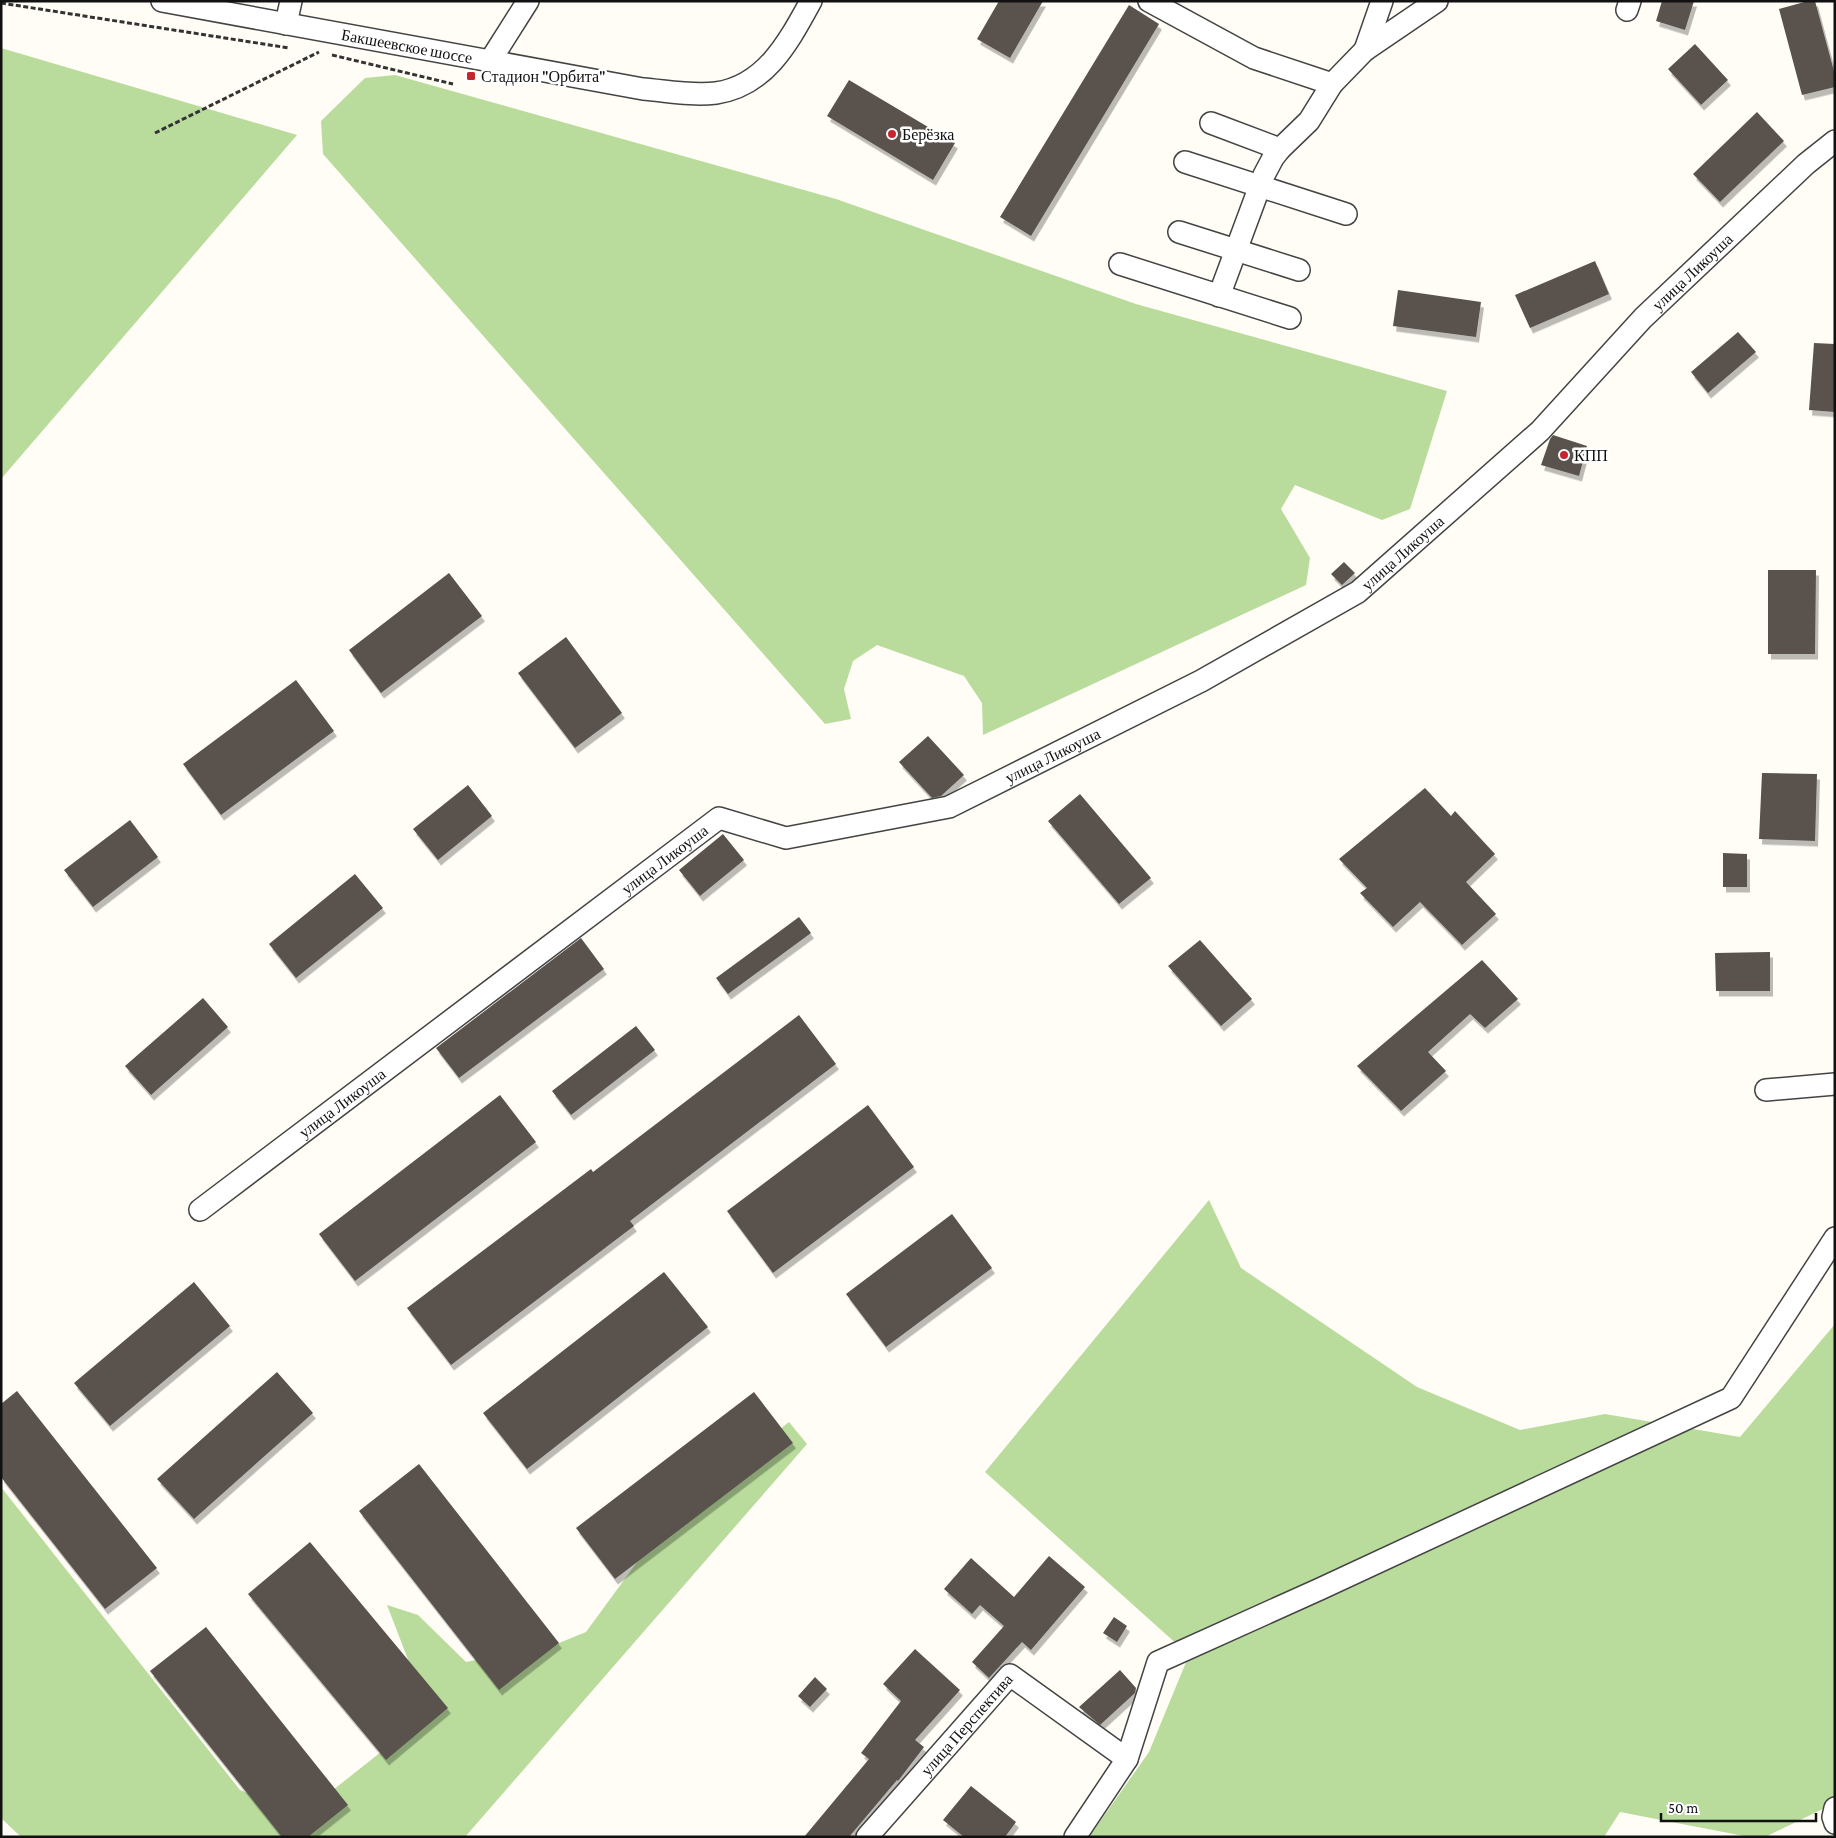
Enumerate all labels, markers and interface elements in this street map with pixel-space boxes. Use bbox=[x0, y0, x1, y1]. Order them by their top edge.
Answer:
street label: Бакшеевское шоссе bbox=[340, 26, 474, 67]
place label: Стадион "Орбита" bbox=[481, 68, 606, 86]
marker: Стадион "Орбита" bbox=[465, 70, 477, 82]
place label: Берёзка bbox=[902, 126, 954, 144]
marker: Берёзка bbox=[886, 128, 898, 140]
street label: улица Ликоуша bbox=[1649, 230, 1736, 314]
place label: КПП bbox=[1574, 447, 1608, 464]
marker: КПП bbox=[1558, 449, 1570, 461]
street label: улица Ликоуша bbox=[1358, 512, 1447, 594]
street label: улица Ликоуша bbox=[1003, 725, 1103, 787]
street label: улица Ликоуша bbox=[618, 822, 711, 898]
street label: улица Ликоуша bbox=[296, 1065, 389, 1142]
street label: улица Перспектива bbox=[917, 1671, 1016, 1780]
scale bar bbox=[1661, 1790, 1816, 1822]
text: 50 m bbox=[1668, 1800, 1698, 1816]

